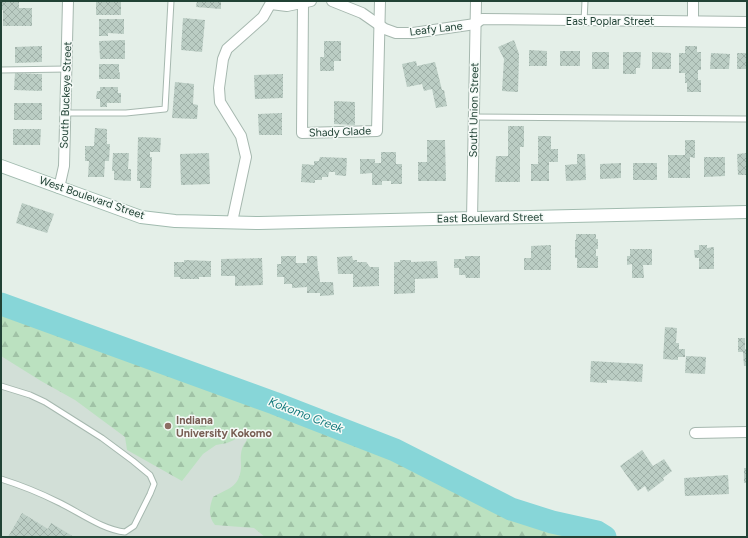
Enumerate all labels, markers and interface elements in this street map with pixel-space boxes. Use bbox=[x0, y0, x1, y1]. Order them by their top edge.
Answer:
street label: East Poplar Street bbox=[566, 15, 654, 28]
street label: Leafy Lane bbox=[409, 19, 463, 39]
street label: South Buckeye Street bbox=[58, 41, 74, 149]
street label: South Union Street bbox=[467, 62, 481, 158]
street label: Shady Glade bbox=[309, 124, 371, 140]
street label: West Boulevard Street bbox=[38, 174, 146, 222]
street label: East Boulevard Street bbox=[437, 211, 543, 225]
water label: Kokomo Creek bbox=[267, 394, 346, 436]
place label: Indiana University Kokomo bbox=[176, 414, 272, 440]
marker: Indiana University Kokomo bbox=[163, 421, 173, 431]

